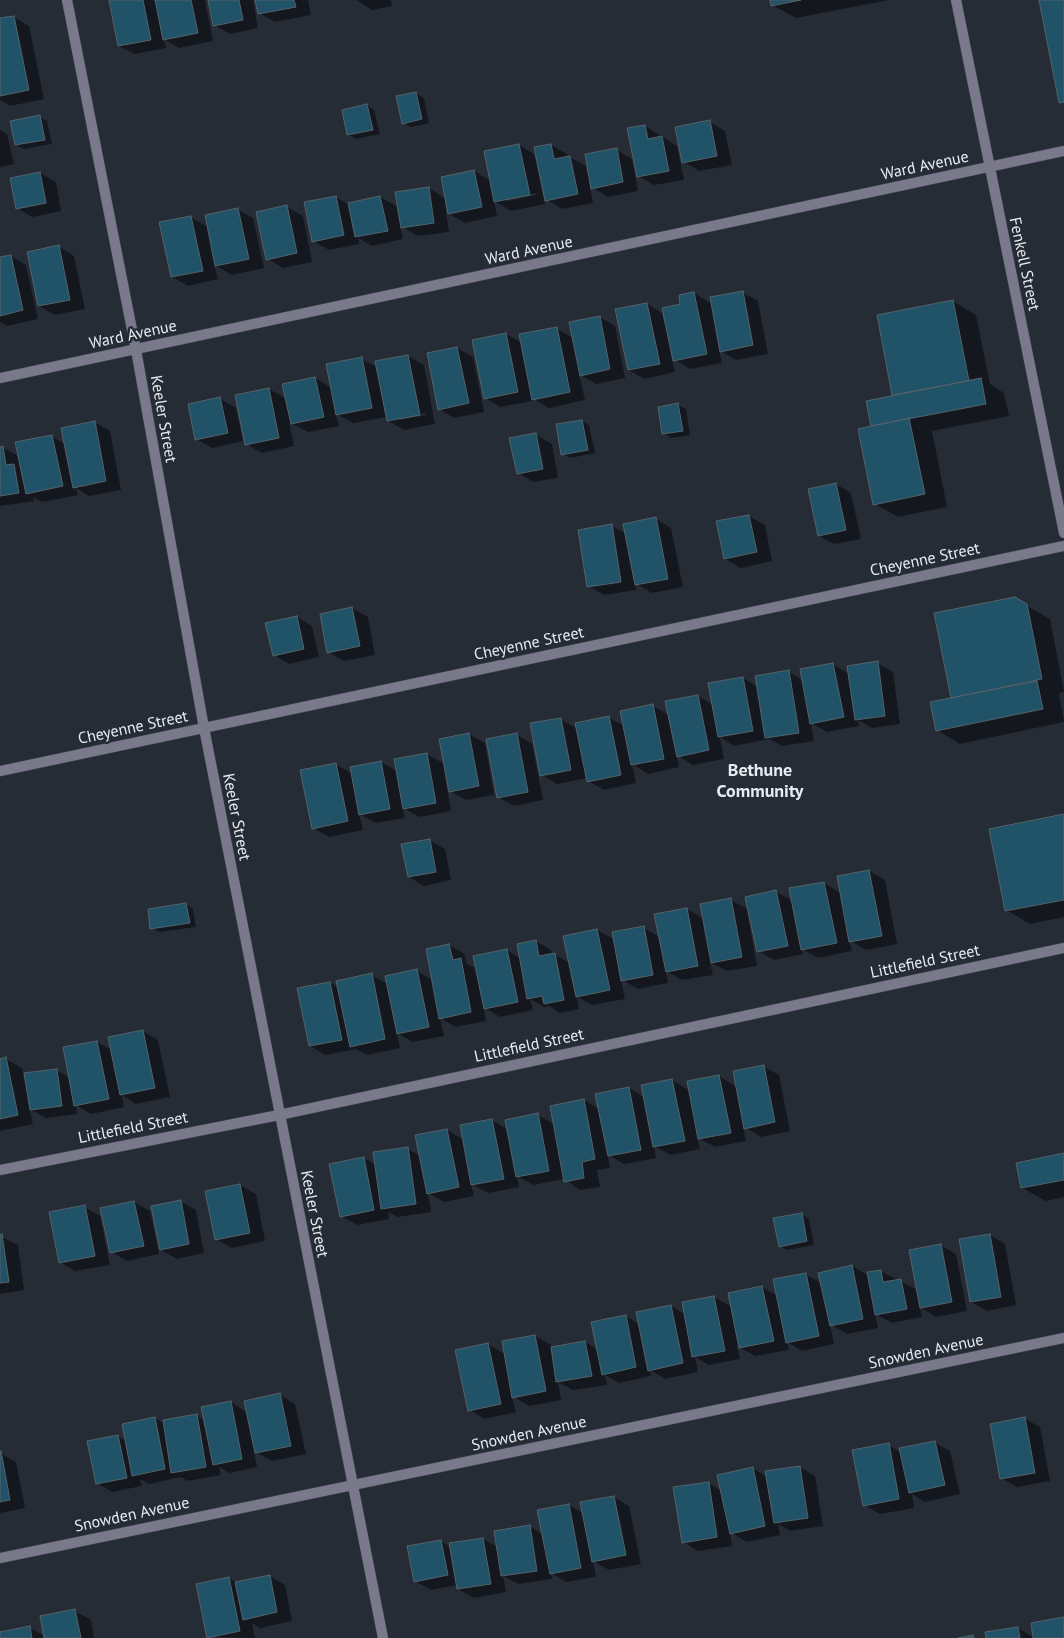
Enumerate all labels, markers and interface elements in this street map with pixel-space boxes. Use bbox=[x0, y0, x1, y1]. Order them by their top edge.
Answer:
street label: Ward Avenue bbox=[880, 147, 970, 185]
street label: Fenkell Street bbox=[1005, 215, 1043, 313]
street label: Ward Avenue bbox=[484, 232, 574, 270]
street label: Ward Avenue bbox=[88, 316, 178, 354]
street label: Keeler Street bbox=[146, 374, 180, 464]
street label: Cheyenne Street bbox=[868, 539, 982, 581]
street label: Cheyenne Street bbox=[472, 623, 586, 665]
street label: Cheyenne Street bbox=[76, 707, 190, 749]
district label: Bethune Community bbox=[717, 760, 803, 802]
street label: Keeler Street bbox=[218, 772, 254, 862]
street label: Littlefield Street bbox=[869, 941, 981, 983]
street label: Littlefield Street bbox=[473, 1025, 585, 1067]
street label: Littlefield Street bbox=[76, 1108, 190, 1148]
street label: Keeler Street bbox=[296, 1169, 332, 1259]
street label: Snowden Avenue bbox=[867, 1330, 985, 1374]
street label: Snowden Avenue bbox=[470, 1412, 588, 1456]
street label: Snowden Avenue bbox=[73, 1493, 191, 1537]

